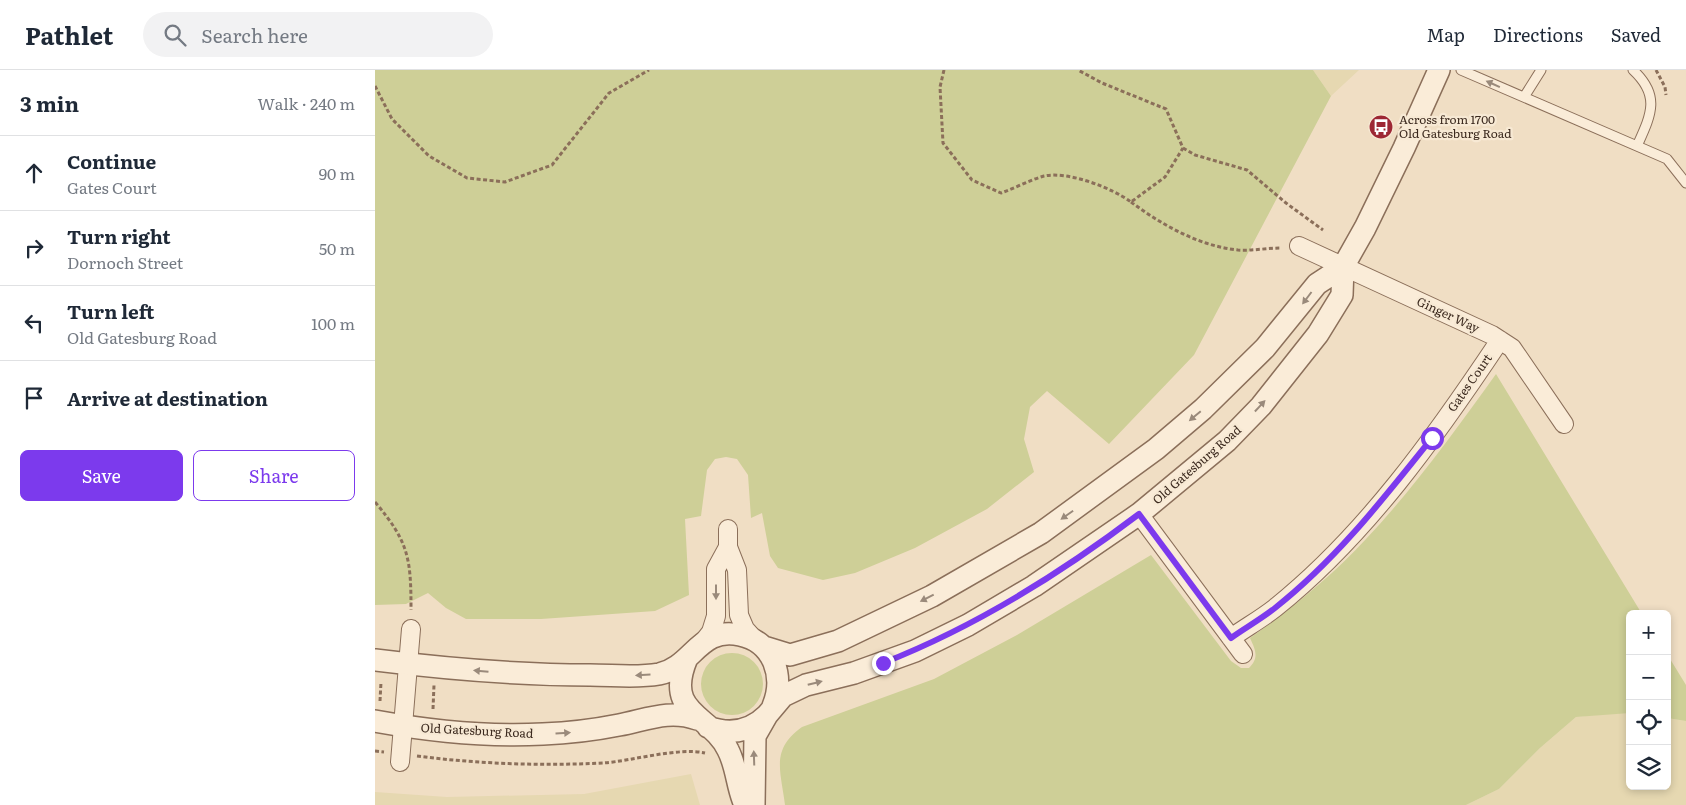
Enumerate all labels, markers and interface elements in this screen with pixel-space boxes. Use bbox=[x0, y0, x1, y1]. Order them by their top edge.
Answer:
search box bbox=[143, 12, 493, 57]
text: Pathlet bbox=[25, 17, 113, 52]
icon: search bbox=[161, 21, 189, 49]
text: Search here bbox=[201, 21, 308, 49]
text: Map bbox=[1427, 21, 1465, 48]
text: Directions bbox=[1493, 21, 1583, 48]
text: Saved bbox=[1611, 21, 1661, 48]
one-way arrow bbox=[1486, 79, 1500, 87]
text: 3 min bbox=[20, 87, 79, 118]
text: Walk · 240 m bbox=[257, 91, 355, 115]
place label: Across from 1700 Old Gatesburg Road bbox=[1399, 110, 1512, 142]
bus stop icon: Across from 1700 Old Gatesburg Road bbox=[1368, 114, 1394, 140]
text: Continue bbox=[67, 147, 156, 175]
icon: ahead bbox=[20, 159, 48, 187]
text: 90 m bbox=[319, 161, 355, 185]
text: Gates Court bbox=[67, 175, 157, 199]
text: Turn right bbox=[67, 222, 171, 250]
icon: right bbox=[20, 234, 48, 262]
text: 50 m bbox=[319, 236, 355, 260]
text: Dornoch Street bbox=[67, 250, 183, 274]
one-way arrow bbox=[1301, 291, 1312, 304]
street label: Ginger Way bbox=[1414, 292, 1483, 336]
text: Turn left bbox=[67, 297, 154, 325]
icon: left bbox=[20, 309, 48, 337]
text: 100 m bbox=[311, 311, 355, 335]
text: Old Gatesburg Road bbox=[67, 325, 217, 349]
street label: Gates Court bbox=[1443, 350, 1496, 415]
icon: arrive bbox=[20, 384, 48, 412]
text: Arrive at destination bbox=[67, 384, 268, 412]
one-way arrow bbox=[1254, 401, 1266, 413]
one-way arrow bbox=[1189, 410, 1202, 421]
street label: Old Gatesburg Road bbox=[1148, 420, 1245, 508]
route start bbox=[1421, 427, 1444, 450]
button: Save bbox=[20, 450, 183, 501]
button: Share bbox=[193, 450, 355, 501]
one-way arrow bbox=[1060, 510, 1074, 520]
one-way arrow bbox=[712, 585, 720, 601]
one-way arrow bbox=[920, 594, 935, 602]
map controls bbox=[1626, 610, 1671, 790]
button: + bbox=[1626, 610, 1671, 655]
route end bbox=[872, 652, 895, 675]
button: − bbox=[1626, 655, 1671, 700]
one-way arrow bbox=[473, 667, 489, 675]
one-way arrow bbox=[635, 671, 651, 679]
one-way arrow bbox=[808, 679, 823, 687]
button: locate bbox=[1626, 700, 1671, 745]
street label: Old Gatesburg Road bbox=[420, 718, 534, 742]
one-way arrow bbox=[555, 728, 571, 736]
button: layers bbox=[1626, 745, 1671, 790]
one-way arrow bbox=[750, 750, 758, 766]

